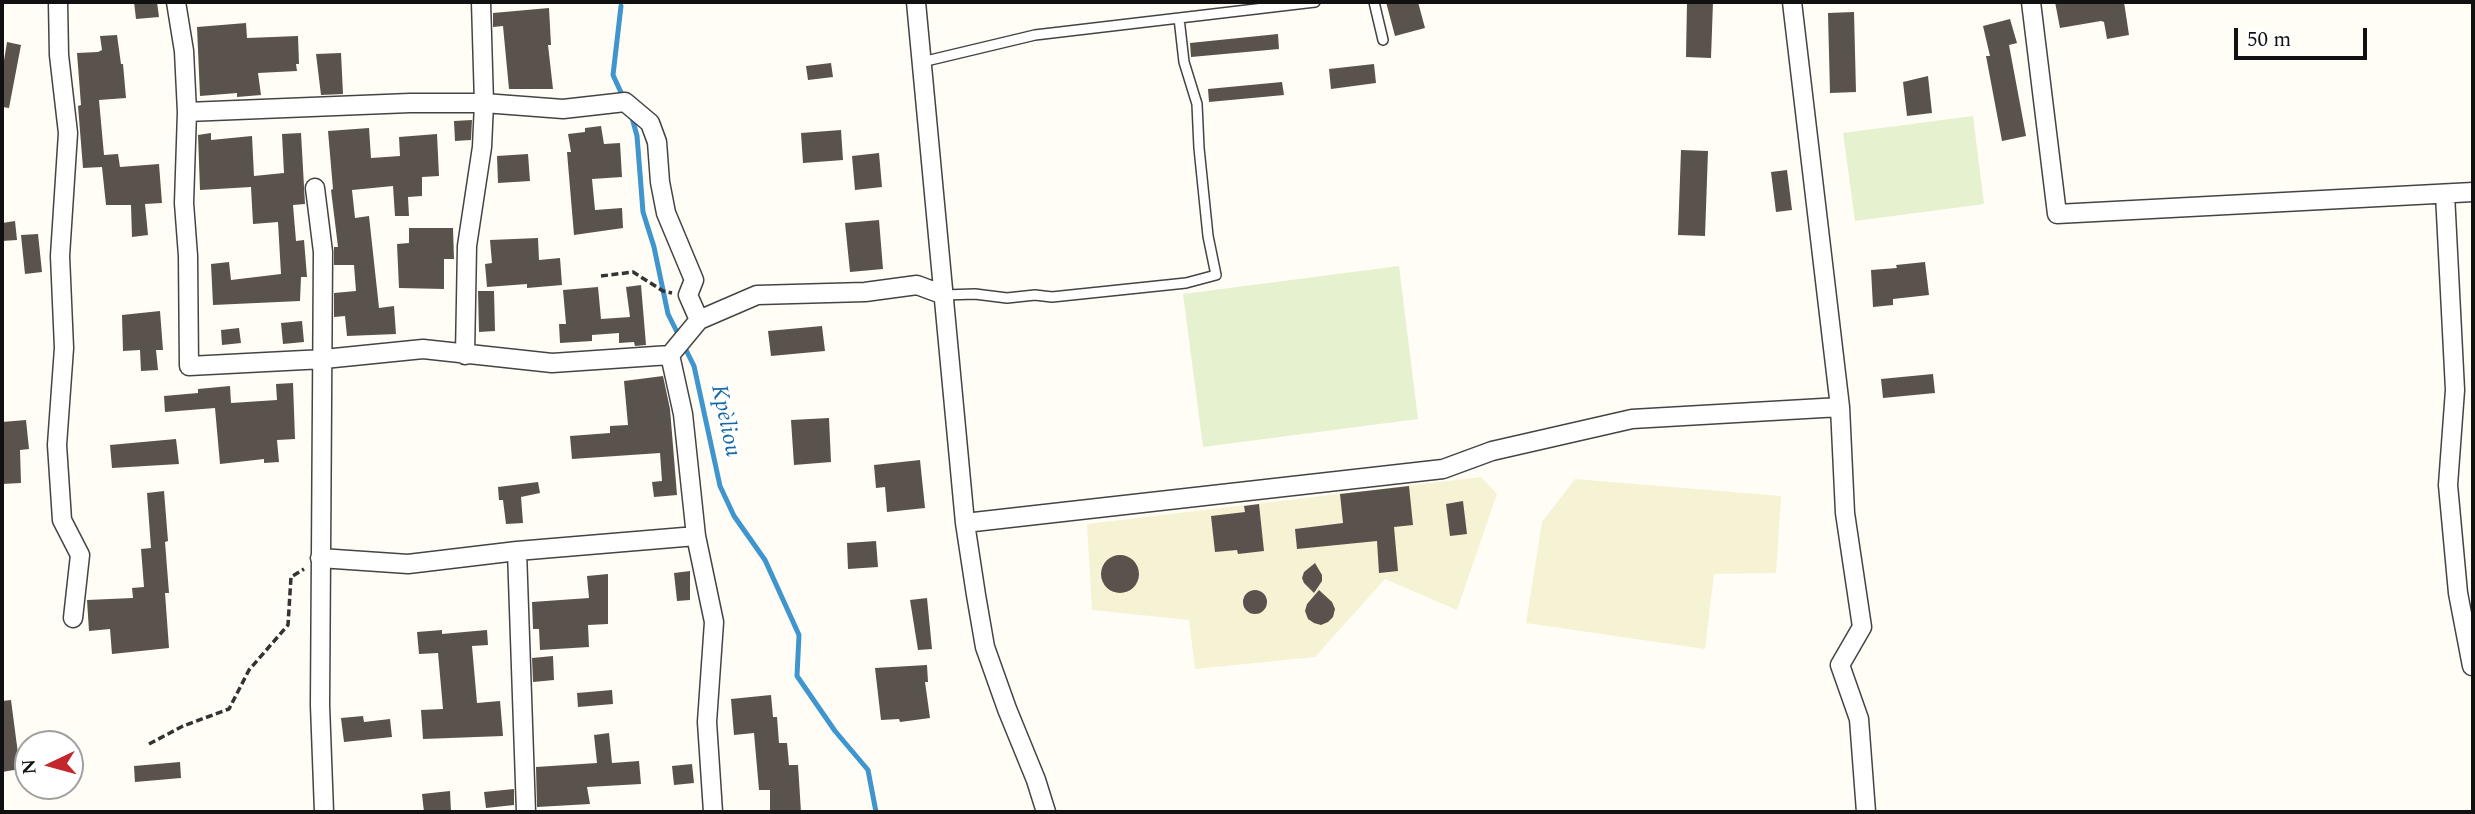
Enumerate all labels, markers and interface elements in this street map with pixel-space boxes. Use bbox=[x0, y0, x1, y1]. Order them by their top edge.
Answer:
scale bar bbox=[2237, 14, 2370, 58]
text: 50 m bbox=[2247, 24, 2291, 56]
water label: Kpèliou bbox=[703, 382, 745, 460]
north arrow bbox=[14, 730, 84, 800]
text: N bbox=[14, 758, 45, 776]

